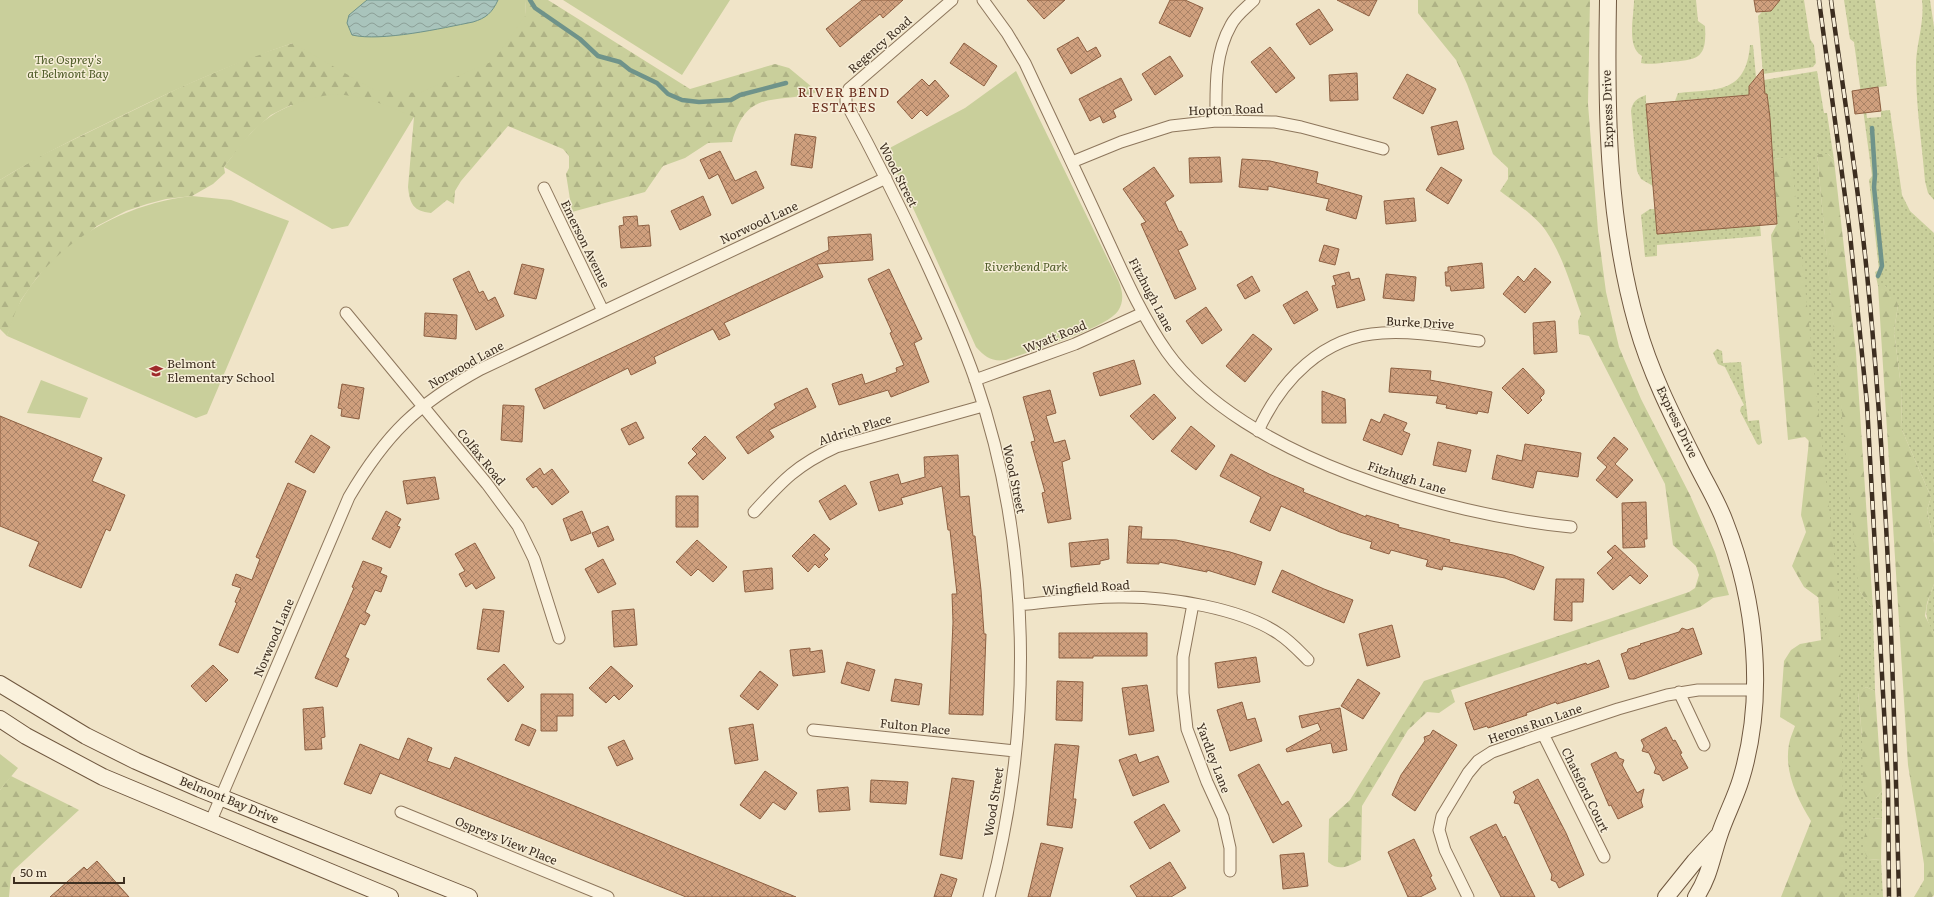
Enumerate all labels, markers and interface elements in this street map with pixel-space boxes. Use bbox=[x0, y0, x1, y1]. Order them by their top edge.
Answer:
street label: Regency Road bbox=[843, 11, 916, 77]
park label: The Osprey's at Belmont Bay bbox=[27, 50, 109, 82]
street label: Express Drive bbox=[1597, 70, 1617, 148]
district label: RIVER BEND ESTATES bbox=[798, 82, 890, 116]
street label: Hopton Road bbox=[1188, 99, 1265, 119]
street label: Wood Street bbox=[875, 139, 923, 210]
street label: Norwood Lane bbox=[717, 196, 800, 248]
street label: Emerson Avenue bbox=[557, 197, 615, 291]
street label: Fitzhugh Lane bbox=[1125, 254, 1179, 335]
park label: Riverbend Park bbox=[984, 257, 1068, 275]
street label: Burke Drive bbox=[1385, 311, 1455, 333]
street label: Wyatt Road bbox=[1020, 315, 1090, 357]
street label: Norwood Lane bbox=[424, 336, 507, 392]
place label: Belmont Elementary School bbox=[167, 354, 275, 386]
school or university icon: Belmont Elementary School bbox=[148, 363, 164, 379]
street label: Express Drive bbox=[1653, 383, 1703, 461]
street label: Aldrich Place bbox=[816, 409, 893, 449]
street label: Colfax Road bbox=[453, 424, 511, 489]
street label: Wood Street bbox=[999, 443, 1031, 515]
street label: Fitzhugh Lane bbox=[1366, 456, 1449, 498]
street label: Wingfield Road bbox=[1041, 575, 1131, 599]
street label: Norwood Lane bbox=[248, 595, 298, 680]
street label: Herons Run Lane bbox=[1485, 699, 1584, 748]
street label: Fulton Place bbox=[879, 713, 951, 739]
street label: Yardley Lane bbox=[1192, 720, 1236, 795]
street label: Chatsford Court bbox=[1558, 744, 1614, 835]
street label: Wood Street bbox=[979, 766, 1007, 838]
street label: Belmont Bay Drive bbox=[177, 771, 282, 827]
street label: Ospreys View Place bbox=[452, 811, 560, 869]
scale bar bbox=[14, 859, 124, 885]
text: 50 m bbox=[20, 863, 47, 881]

